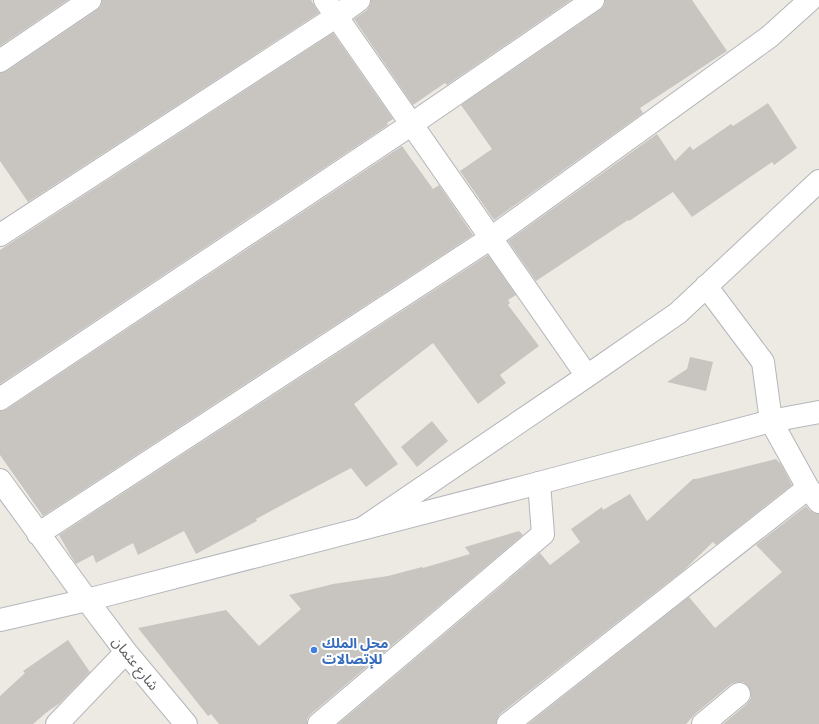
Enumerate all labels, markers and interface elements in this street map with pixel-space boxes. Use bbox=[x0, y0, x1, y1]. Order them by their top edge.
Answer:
street label: شارع عثمان bbox=[107, 633, 163, 695]
place label: محل الملك للإتصالات bbox=[322, 634, 388, 669]
marker: محل الملك للإتصالات bbox=[309, 645, 319, 655]

